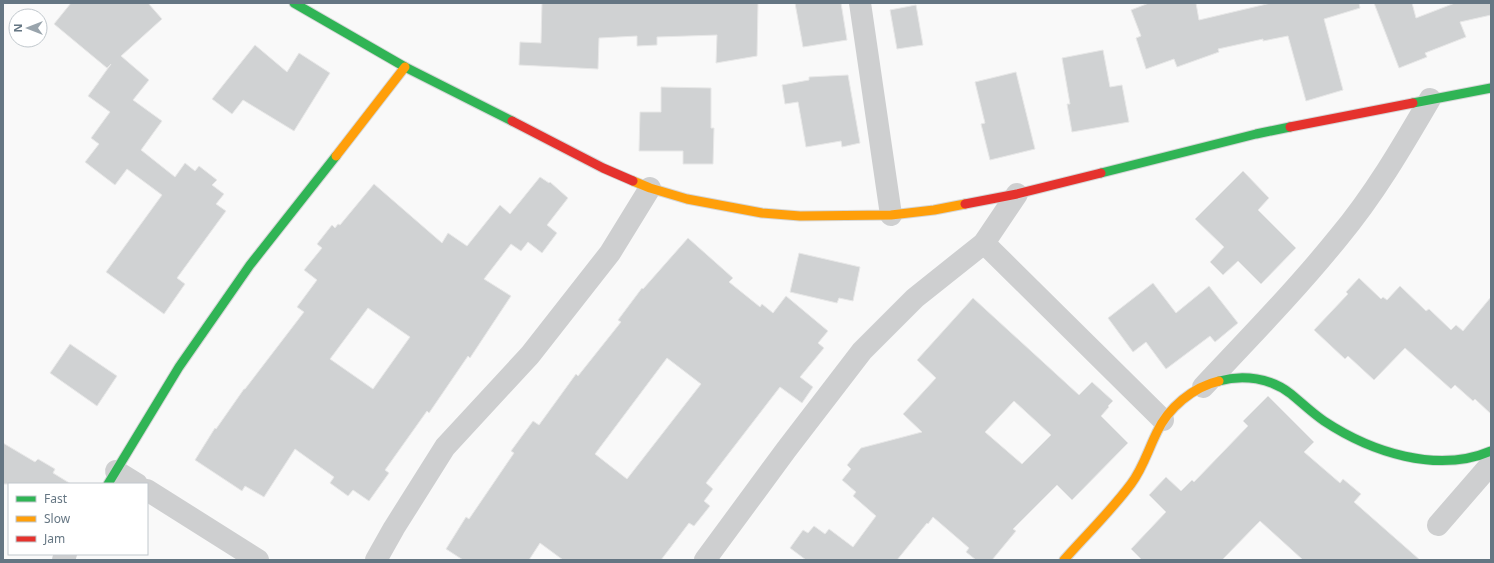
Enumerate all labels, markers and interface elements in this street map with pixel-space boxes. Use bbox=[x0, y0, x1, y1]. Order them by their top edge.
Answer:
north arrow bbox=[8, 8, 48, 48]
text: N bbox=[10, 24, 25, 32]
legend bbox=[8, 483, 148, 555]
text: Fast bbox=[44, 490, 68, 507]
text: Slow bbox=[44, 510, 71, 527]
text: Jam bbox=[43, 530, 65, 547]

